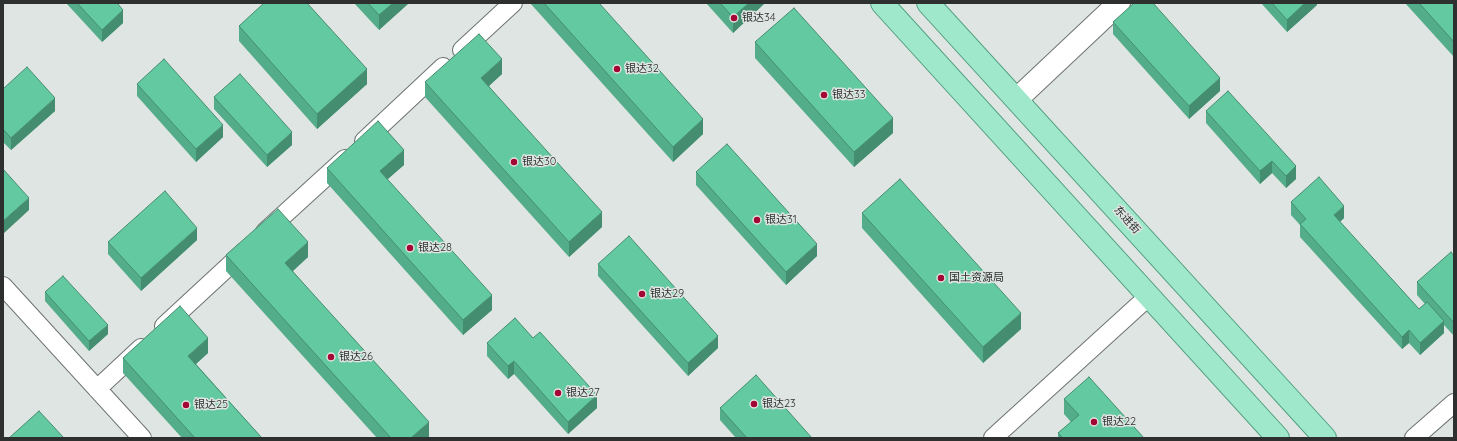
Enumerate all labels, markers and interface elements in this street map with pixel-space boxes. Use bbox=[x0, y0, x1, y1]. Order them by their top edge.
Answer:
place label: 银达34 bbox=[742, 11, 776, 25]
marker: 银达34 bbox=[729, 13, 739, 23]
place label: 银达32 bbox=[625, 62, 659, 76]
marker: 银达32 bbox=[612, 64, 622, 74]
place label: 银达33 bbox=[832, 88, 866, 102]
marker: 银达33 bbox=[819, 90, 829, 100]
place label: 银达30 bbox=[522, 155, 556, 169]
marker: 银达30 bbox=[509, 157, 519, 167]
street label: 东进街 bbox=[1111, 203, 1143, 237]
place label: 银达31 bbox=[765, 213, 797, 227]
marker: 银达31 bbox=[752, 215, 762, 225]
place label: 银达28 bbox=[418, 241, 452, 255]
marker: 银达28 bbox=[405, 243, 415, 253]
place label: 国土资源局 bbox=[949, 271, 1004, 285]
marker: 国土资源局 bbox=[936, 273, 946, 283]
place label: 银达29 bbox=[650, 287, 684, 301]
marker: 银达29 bbox=[637, 289, 647, 299]
place label: 银达26 bbox=[339, 350, 373, 364]
marker: 银达26 bbox=[326, 352, 336, 362]
place label: 银达27 bbox=[566, 386, 600, 400]
marker: 银达27 bbox=[553, 388, 563, 398]
place label: 银达23 bbox=[762, 397, 796, 411]
place label: 银达25 bbox=[194, 398, 228, 412]
marker: 银达23 bbox=[749, 399, 759, 409]
marker: 银达25 bbox=[181, 400, 191, 410]
place label: 银达22 bbox=[1102, 415, 1136, 429]
marker: 银达22 bbox=[1089, 417, 1099, 427]

